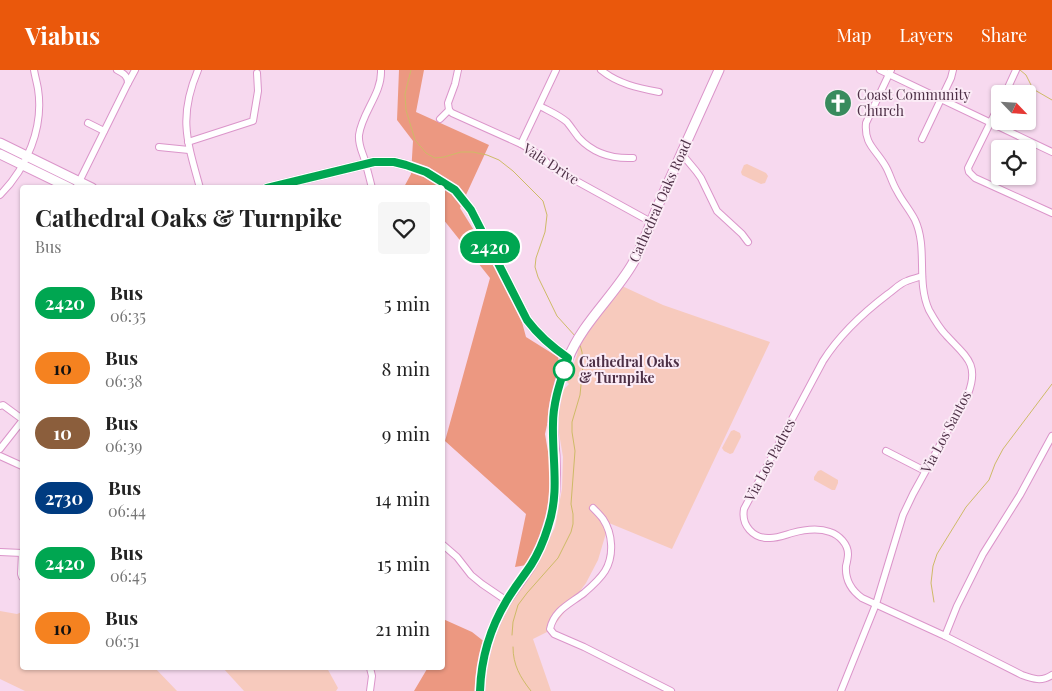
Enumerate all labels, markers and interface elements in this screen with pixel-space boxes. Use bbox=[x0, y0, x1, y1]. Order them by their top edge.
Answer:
text: Viabus bbox=[25, 19, 100, 51]
text: Map bbox=[836, 23, 871, 47]
text: Layers bbox=[899, 23, 953, 47]
text: Share bbox=[981, 23, 1027, 47]
place label: Coast Community Church bbox=[857, 85, 971, 120]
north arrow bbox=[991, 85, 1036, 130]
map controls bbox=[991, 85, 1036, 185]
church icon: Coast Community Church bbox=[823, 88, 853, 118]
street label: Cathedral Oaks Road bbox=[624, 136, 695, 265]
street label: Vala Drive bbox=[519, 138, 583, 189]
button: locate bbox=[991, 140, 1036, 185]
text: Cathedral Oaks & Turnpike bbox=[35, 201, 342, 233]
button: heart bbox=[378, 202, 430, 254]
line badge: 2420 bbox=[455, 231, 525, 263]
text: 2420 bbox=[470, 235, 510, 259]
text: Bus bbox=[35, 236, 61, 257]
text: Bus bbox=[110, 279, 143, 305]
text: 5 min bbox=[384, 290, 430, 316]
text: 2420 bbox=[45, 291, 85, 315]
text: 06:35 bbox=[110, 305, 146, 326]
text: Bus bbox=[105, 344, 138, 370]
place label: Cathedral Oaks & Turnpike bbox=[579, 352, 679, 387]
text: 8 min bbox=[382, 355, 430, 381]
text: 10 bbox=[53, 356, 72, 380]
marker: Cathedral Oaks & Turnpike bbox=[553, 359, 575, 381]
text: 06:38 bbox=[105, 370, 143, 391]
street label: Via Los Santos bbox=[916, 387, 975, 477]
text: Bus bbox=[105, 409, 138, 435]
street label: Via Los Padres bbox=[739, 415, 799, 505]
text: 9 min bbox=[382, 420, 430, 446]
text: 10 bbox=[53, 421, 72, 445]
text: 06:39 bbox=[105, 435, 143, 456]
text: Bus bbox=[108, 474, 141, 500]
text: 14 min bbox=[375, 485, 430, 511]
text: 2730 bbox=[45, 486, 83, 510]
text: 06:44 bbox=[108, 500, 146, 521]
text: Bus bbox=[110, 539, 143, 565]
text: 15 min bbox=[377, 550, 430, 576]
text: 2420 bbox=[45, 551, 85, 575]
text: 06:45 bbox=[110, 565, 147, 586]
text: Bus bbox=[105, 604, 138, 630]
text: 21 min bbox=[375, 615, 430, 641]
text: 10 bbox=[53, 616, 72, 640]
text: 06:51 bbox=[105, 630, 140, 651]

